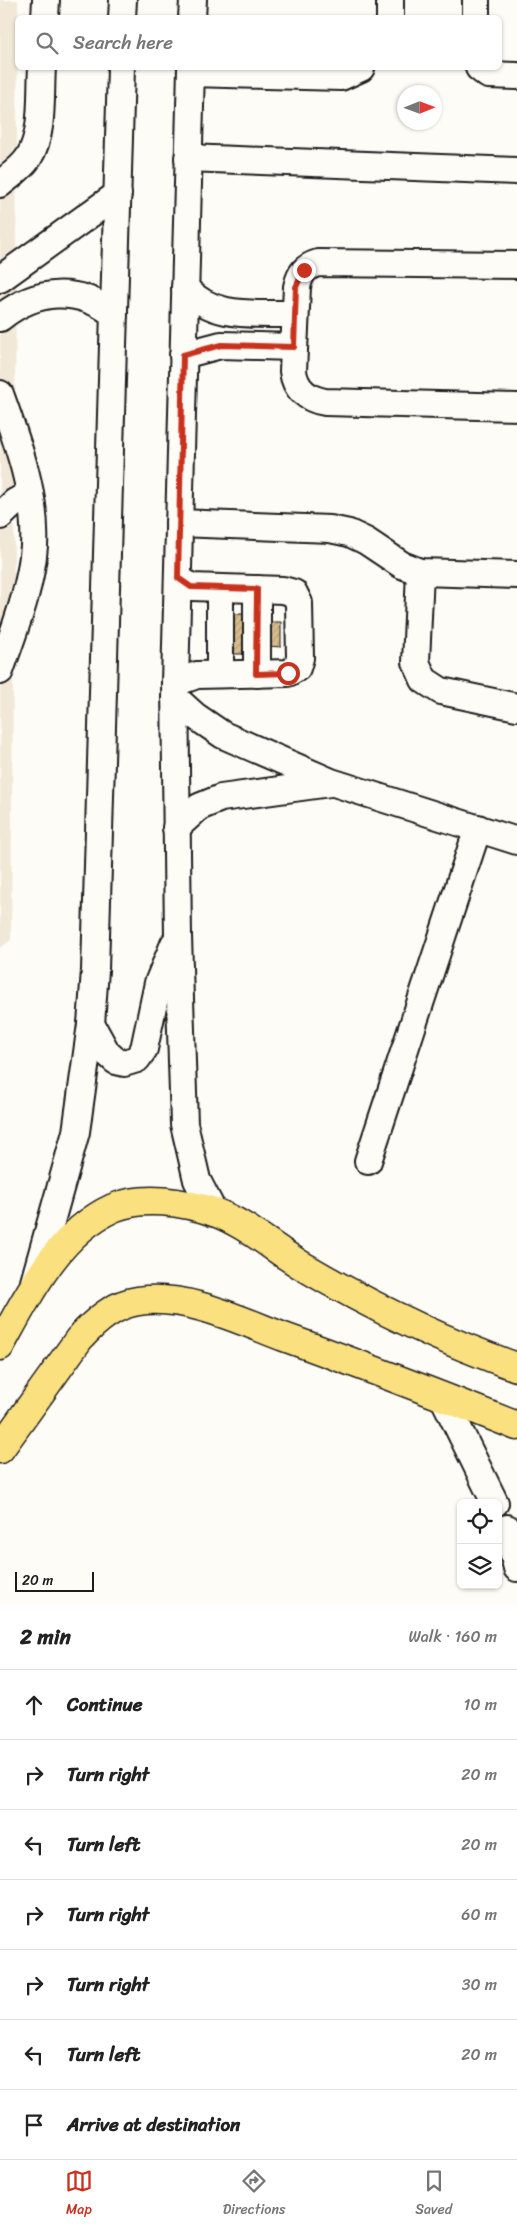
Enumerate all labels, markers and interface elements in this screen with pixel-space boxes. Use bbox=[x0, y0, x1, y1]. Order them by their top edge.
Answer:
search box bbox=[15, 15, 502, 70]
text: Search here bbox=[73, 26, 173, 59]
icon: search bbox=[33, 29, 61, 57]
north arrow bbox=[397, 85, 442, 130]
route end bbox=[293, 259, 316, 282]
route start bbox=[277, 662, 300, 685]
map controls bbox=[457, 1499, 502, 1589]
button: locate bbox=[457, 1499, 502, 1544]
button: layers bbox=[457, 1544, 502, 1589]
text: 20 m bbox=[22, 1568, 53, 1593]
scale bar bbox=[15, 1569, 94, 1592]
text: 2 min bbox=[20, 1618, 71, 1656]
text: Walk · 160 m bbox=[408, 1622, 497, 1651]
text: Continue bbox=[67, 1688, 143, 1721]
text: 10 m bbox=[464, 1690, 497, 1719]
icon: ahead bbox=[20, 1691, 48, 1719]
text: Turn right bbox=[67, 1758, 149, 1791]
text: 20 m bbox=[461, 1760, 497, 1789]
icon: right bbox=[20, 1761, 48, 1789]
text: Turn left bbox=[67, 1828, 140, 1861]
text: 20 m bbox=[461, 1830, 497, 1859]
icon: left bbox=[20, 1831, 48, 1859]
text: Turn right bbox=[67, 1898, 149, 1931]
text: 60 m bbox=[461, 1900, 497, 1929]
icon: right bbox=[20, 1901, 48, 1929]
text: Turn right bbox=[67, 1968, 149, 2001]
text: 30 m bbox=[462, 1970, 497, 1999]
icon: right bbox=[20, 1971, 48, 1999]
text: Turn left bbox=[67, 2038, 140, 2071]
text: 20 m bbox=[461, 2040, 497, 2069]
icon: left bbox=[20, 2041, 48, 2069]
text: Arrive at destination bbox=[67, 2108, 240, 2141]
icon: arrive bbox=[20, 2111, 48, 2139]
tab: Map bbox=[65, 2167, 93, 2222]
tab: Directions bbox=[223, 2167, 285, 2222]
tab: Saved bbox=[415, 2167, 452, 2222]

